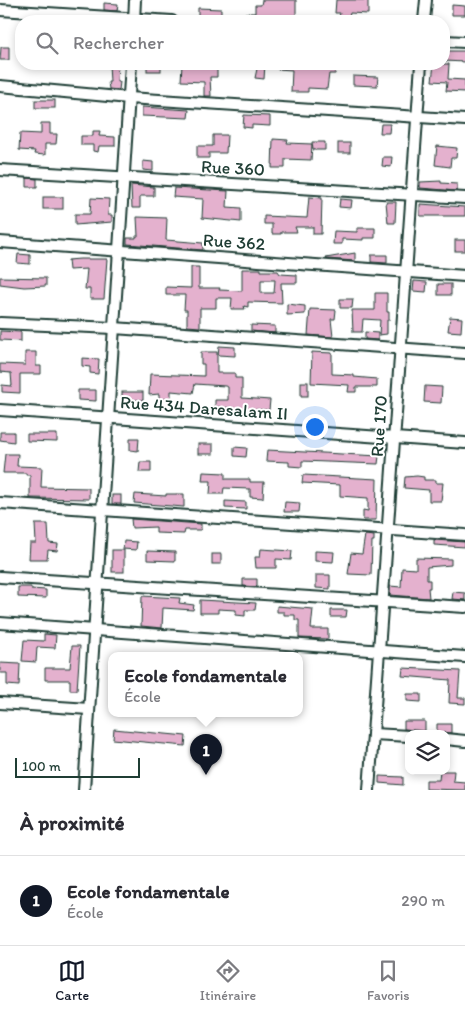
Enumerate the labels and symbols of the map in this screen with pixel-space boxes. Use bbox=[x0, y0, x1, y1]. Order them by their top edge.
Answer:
street label: Rue 360 bbox=[201, 155, 265, 181]
street label: Rue 362 bbox=[202, 229, 266, 255]
street label: Rue 434 Daresalam II bbox=[119, 391, 289, 425]
street label: Rue 170 bbox=[366, 394, 392, 458]
your location bbox=[302, 414, 328, 440]
pin: 1 bbox=[190, 734, 222, 775]
scale bar bbox=[15, 755, 140, 778]

